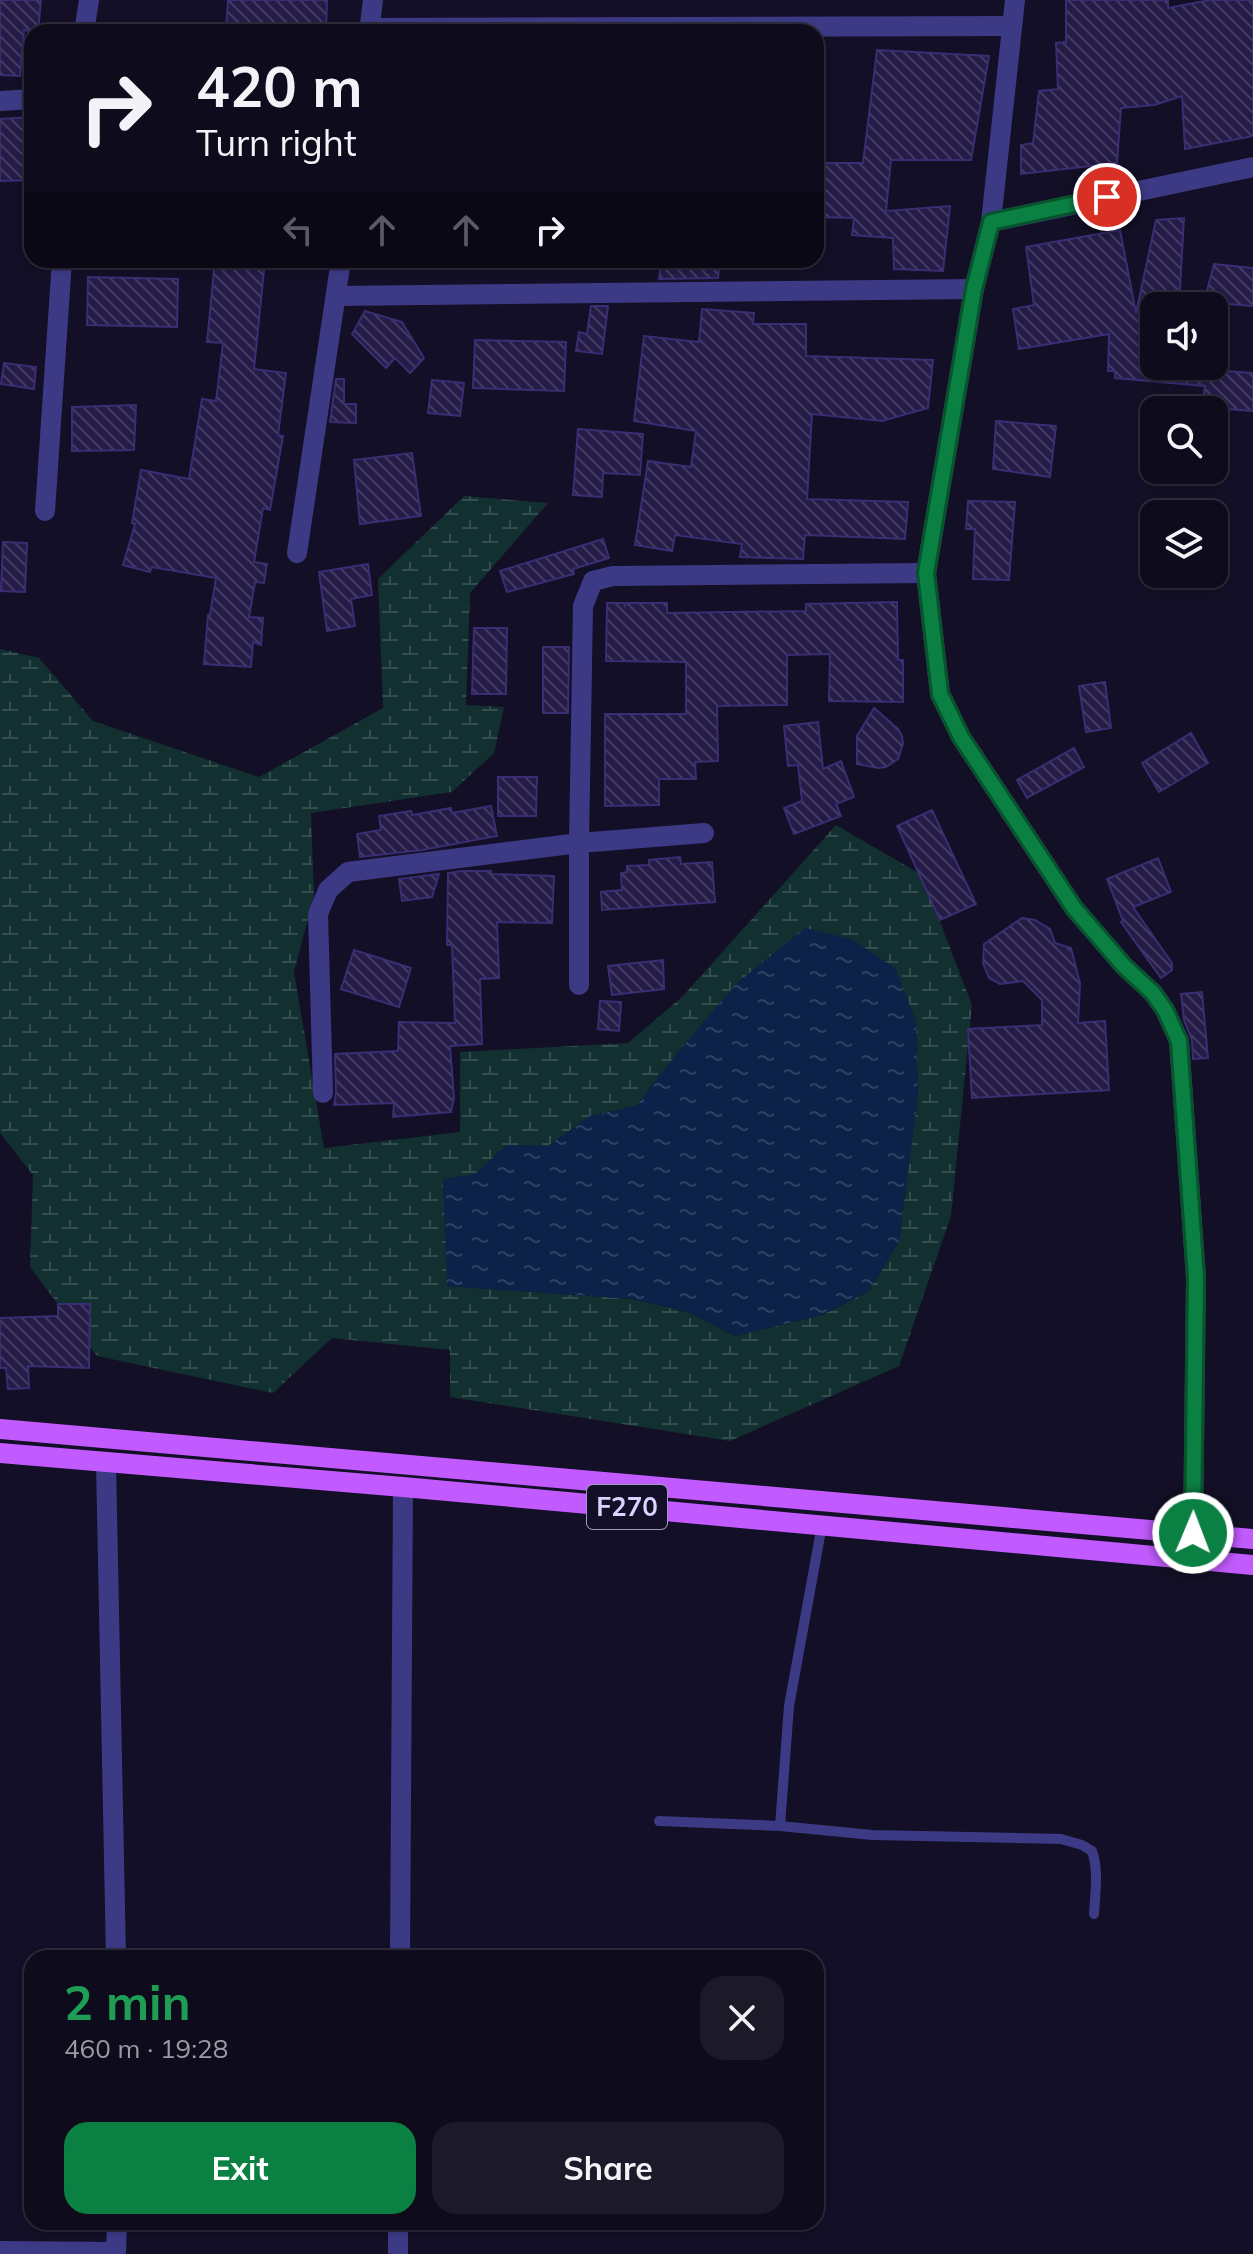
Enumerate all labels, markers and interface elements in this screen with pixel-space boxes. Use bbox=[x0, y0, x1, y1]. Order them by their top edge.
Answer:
text: 420 m bbox=[196, 51, 363, 121]
icon: right bbox=[64, 56, 168, 160]
text: Turn right bbox=[196, 120, 357, 165]
pin bbox=[1073, 163, 1141, 231]
icon: arrive bbox=[1085, 175, 1129, 219]
icon: left bbox=[276, 208, 320, 252]
icon: ahead bbox=[360, 208, 404, 252]
icon: ahead bbox=[444, 208, 488, 252]
icon: right bbox=[528, 208, 572, 252]
map controls bbox=[1140, 292, 1228, 588]
button: sound bbox=[1140, 292, 1228, 380]
button: search bbox=[1140, 396, 1228, 484]
button: layers bbox=[1140, 500, 1228, 588]
road number: F270 bbox=[587, 1485, 667, 1529]
position arrow bbox=[1151, 1491, 1235, 1575]
text: 2 min bbox=[64, 1972, 191, 2032]
button: close bbox=[700, 1976, 784, 2060]
text: 460 m · 19:28 bbox=[64, 2032, 228, 2065]
button: Exit bbox=[64, 2122, 416, 2214]
button: Share bbox=[432, 2122, 784, 2214]

